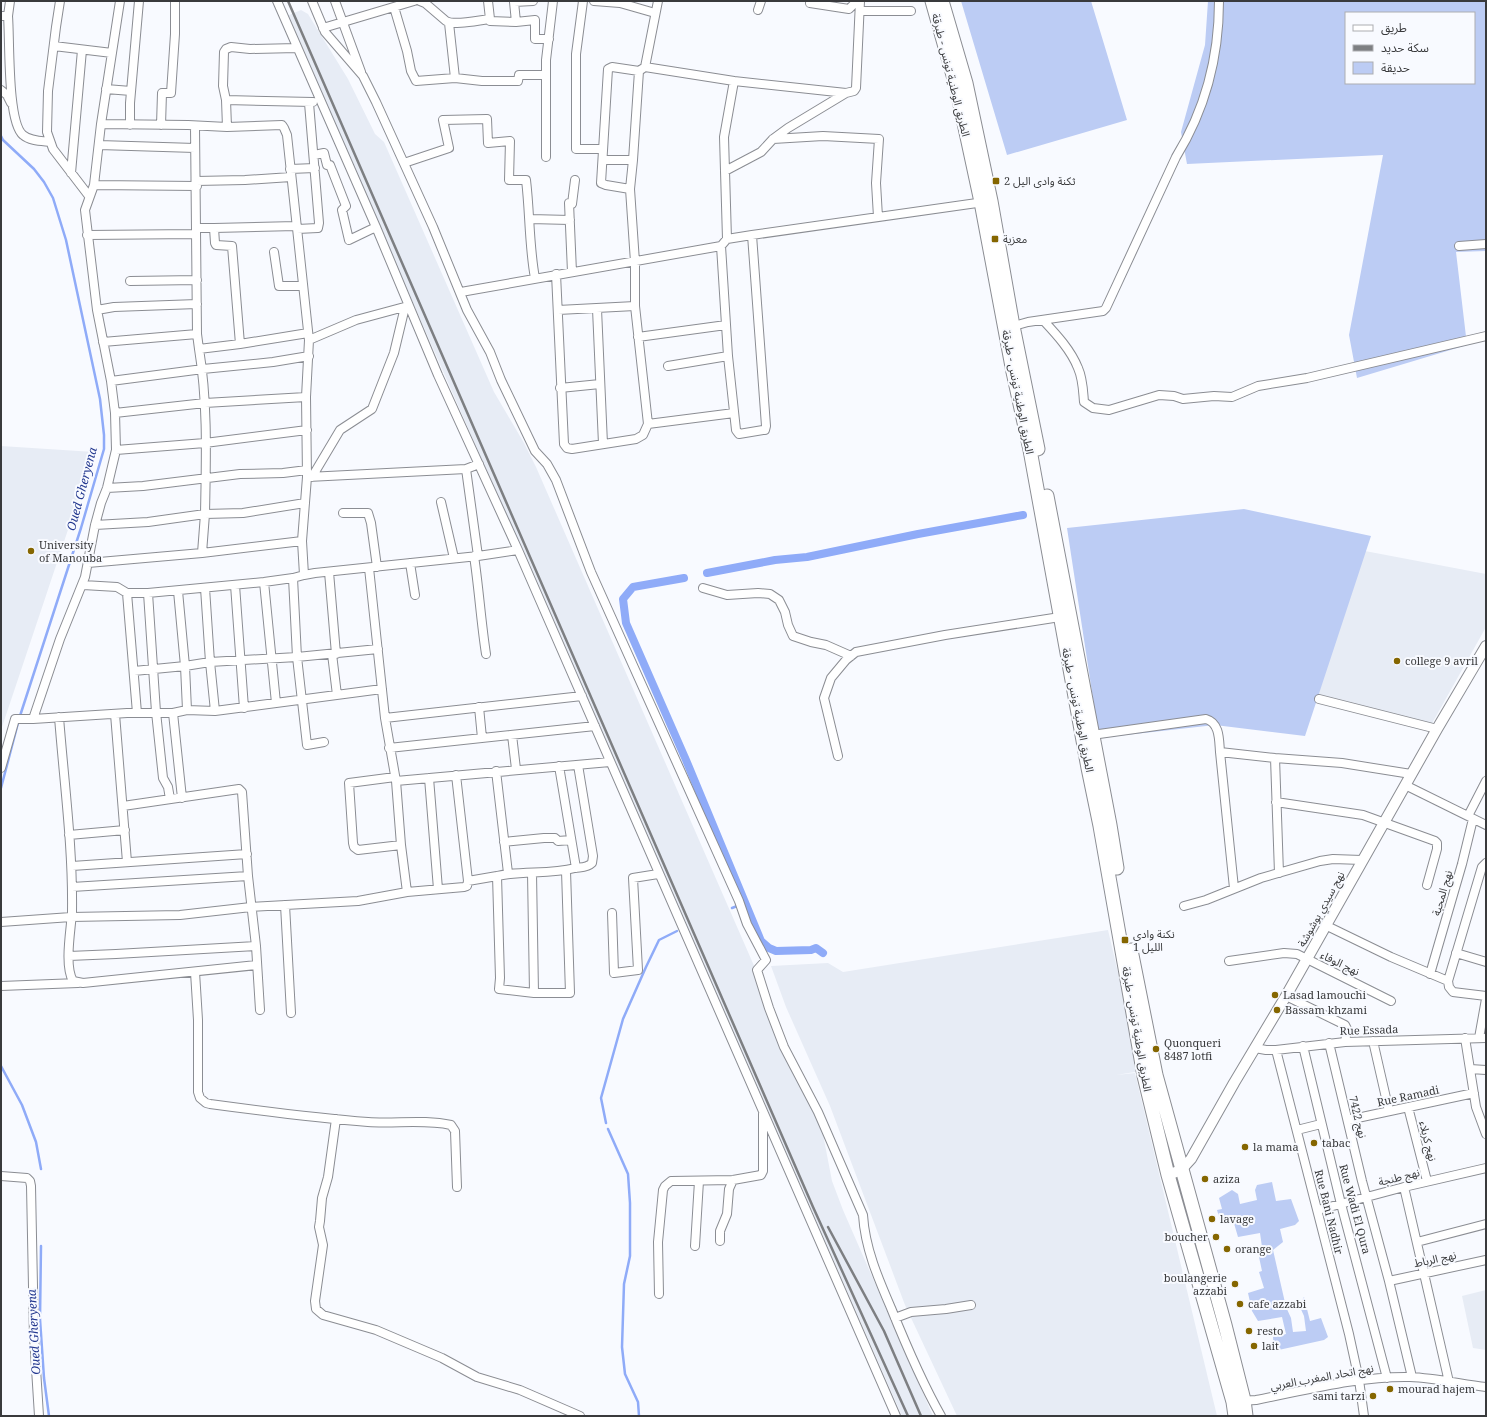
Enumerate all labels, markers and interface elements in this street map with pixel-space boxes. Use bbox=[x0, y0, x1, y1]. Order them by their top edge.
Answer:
street label: الطريق الوطنية تونس - طبرقة bbox=[929, 12, 974, 138]
legend bbox=[1345, 12, 1475, 84]
text: طريق bbox=[1381, 19, 1407, 36]
text: سكة حديد bbox=[1381, 39, 1429, 56]
text: حديقة bbox=[1381, 59, 1410, 76]
place label: ثكنة وادى اليل 2 bbox=[1004, 173, 1076, 188]
marker: ثكنة وادى اليل 2 bbox=[991, 176, 1001, 186]
place label: معزية bbox=[1003, 231, 1027, 246]
marker: معزية bbox=[990, 234, 1000, 244]
street label: الطريق الوطنية تونس - طبرقة bbox=[999, 328, 1038, 455]
water label: Oued Gheryena bbox=[62, 445, 101, 532]
place label: University of Manouba bbox=[39, 537, 102, 565]
marker: University of Manouba bbox=[26, 546, 36, 556]
street label: الطريق الوطنية تونس - طبرقة bbox=[1059, 646, 1098, 773]
place label: college 9 avril bbox=[1405, 653, 1478, 668]
marker: college 9 avril bbox=[1392, 656, 1402, 666]
street label: نهج سيدي بوشوشة bbox=[1294, 868, 1350, 950]
street label: نهج المحبة bbox=[1428, 868, 1456, 918]
place label: نكنة وادى الليل 1 bbox=[1133, 926, 1175, 954]
marker: نكنة وادى الليل 1 bbox=[1120, 935, 1130, 945]
street label: نهج الوفاء bbox=[1318, 947, 1362, 979]
street label: الطريق الوطنية تونس - طبرقة bbox=[1119, 965, 1156, 1093]
place label: Lasad lamouchi bbox=[1283, 987, 1367, 1002]
marker: Lasad lamouchi bbox=[1270, 990, 1280, 1000]
place label: Bassam khzami bbox=[1285, 1002, 1367, 1017]
marker: Bassam khzami bbox=[1272, 1005, 1282, 1015]
street label: Rue Essada bbox=[1339, 1021, 1399, 1038]
place label: Quonqueri 8487 lotfi bbox=[1164, 1035, 1221, 1063]
marker: Quonqueri 8487 lotfi bbox=[1151, 1044, 1161, 1054]
street label: Rue Ramadi bbox=[1375, 1082, 1441, 1109]
street label: نهج 7422 bbox=[1345, 1094, 1371, 1140]
street label: نهج كربلاء bbox=[1415, 1119, 1441, 1163]
place label: tabac bbox=[1322, 1135, 1350, 1150]
marker: tabac bbox=[1309, 1138, 1319, 1148]
place label: la mama bbox=[1253, 1139, 1299, 1154]
marker: la mama bbox=[1240, 1142, 1250, 1152]
street label: Rue Wadi El Qura bbox=[1336, 1162, 1375, 1255]
street label: نهج طنجة bbox=[1377, 1164, 1421, 1190]
street label: Rue Bani Nadhir bbox=[1312, 1168, 1347, 1257]
place label: aziza bbox=[1213, 1171, 1240, 1186]
marker: aziza bbox=[1200, 1174, 1210, 1184]
place label: lavage bbox=[1220, 1211, 1254, 1226]
marker: lavage bbox=[1207, 1214, 1217, 1224]
place label: boucher bbox=[1164, 1229, 1209, 1244]
marker: boucher bbox=[1211, 1232, 1221, 1242]
place label: orange bbox=[1235, 1241, 1272, 1256]
marker: orange bbox=[1222, 1244, 1232, 1254]
street label: نهج الرباط bbox=[1412, 1247, 1458, 1271]
place label: boulangerie azzabi bbox=[1164, 1270, 1227, 1298]
marker: boulangerie azzabi bbox=[1230, 1279, 1240, 1289]
water label: Oued Gheryena bbox=[23, 1289, 44, 1375]
place label: cafe azzabi bbox=[1248, 1296, 1307, 1311]
marker: cafe azzabi bbox=[1235, 1299, 1245, 1309]
place label: resto bbox=[1257, 1323, 1283, 1338]
marker: resto bbox=[1244, 1326, 1254, 1336]
place label: lait bbox=[1262, 1338, 1279, 1353]
marker: lait bbox=[1249, 1341, 1259, 1351]
street label: نهج اتحاد المغرب العربي bbox=[1269, 1360, 1375, 1396]
place label: mourad hajem bbox=[1398, 1381, 1476, 1396]
marker: mourad hajem bbox=[1385, 1384, 1395, 1394]
place label: sami tarzi bbox=[1313, 1388, 1365, 1403]
marker: sami tarzi bbox=[1368, 1391, 1378, 1401]

